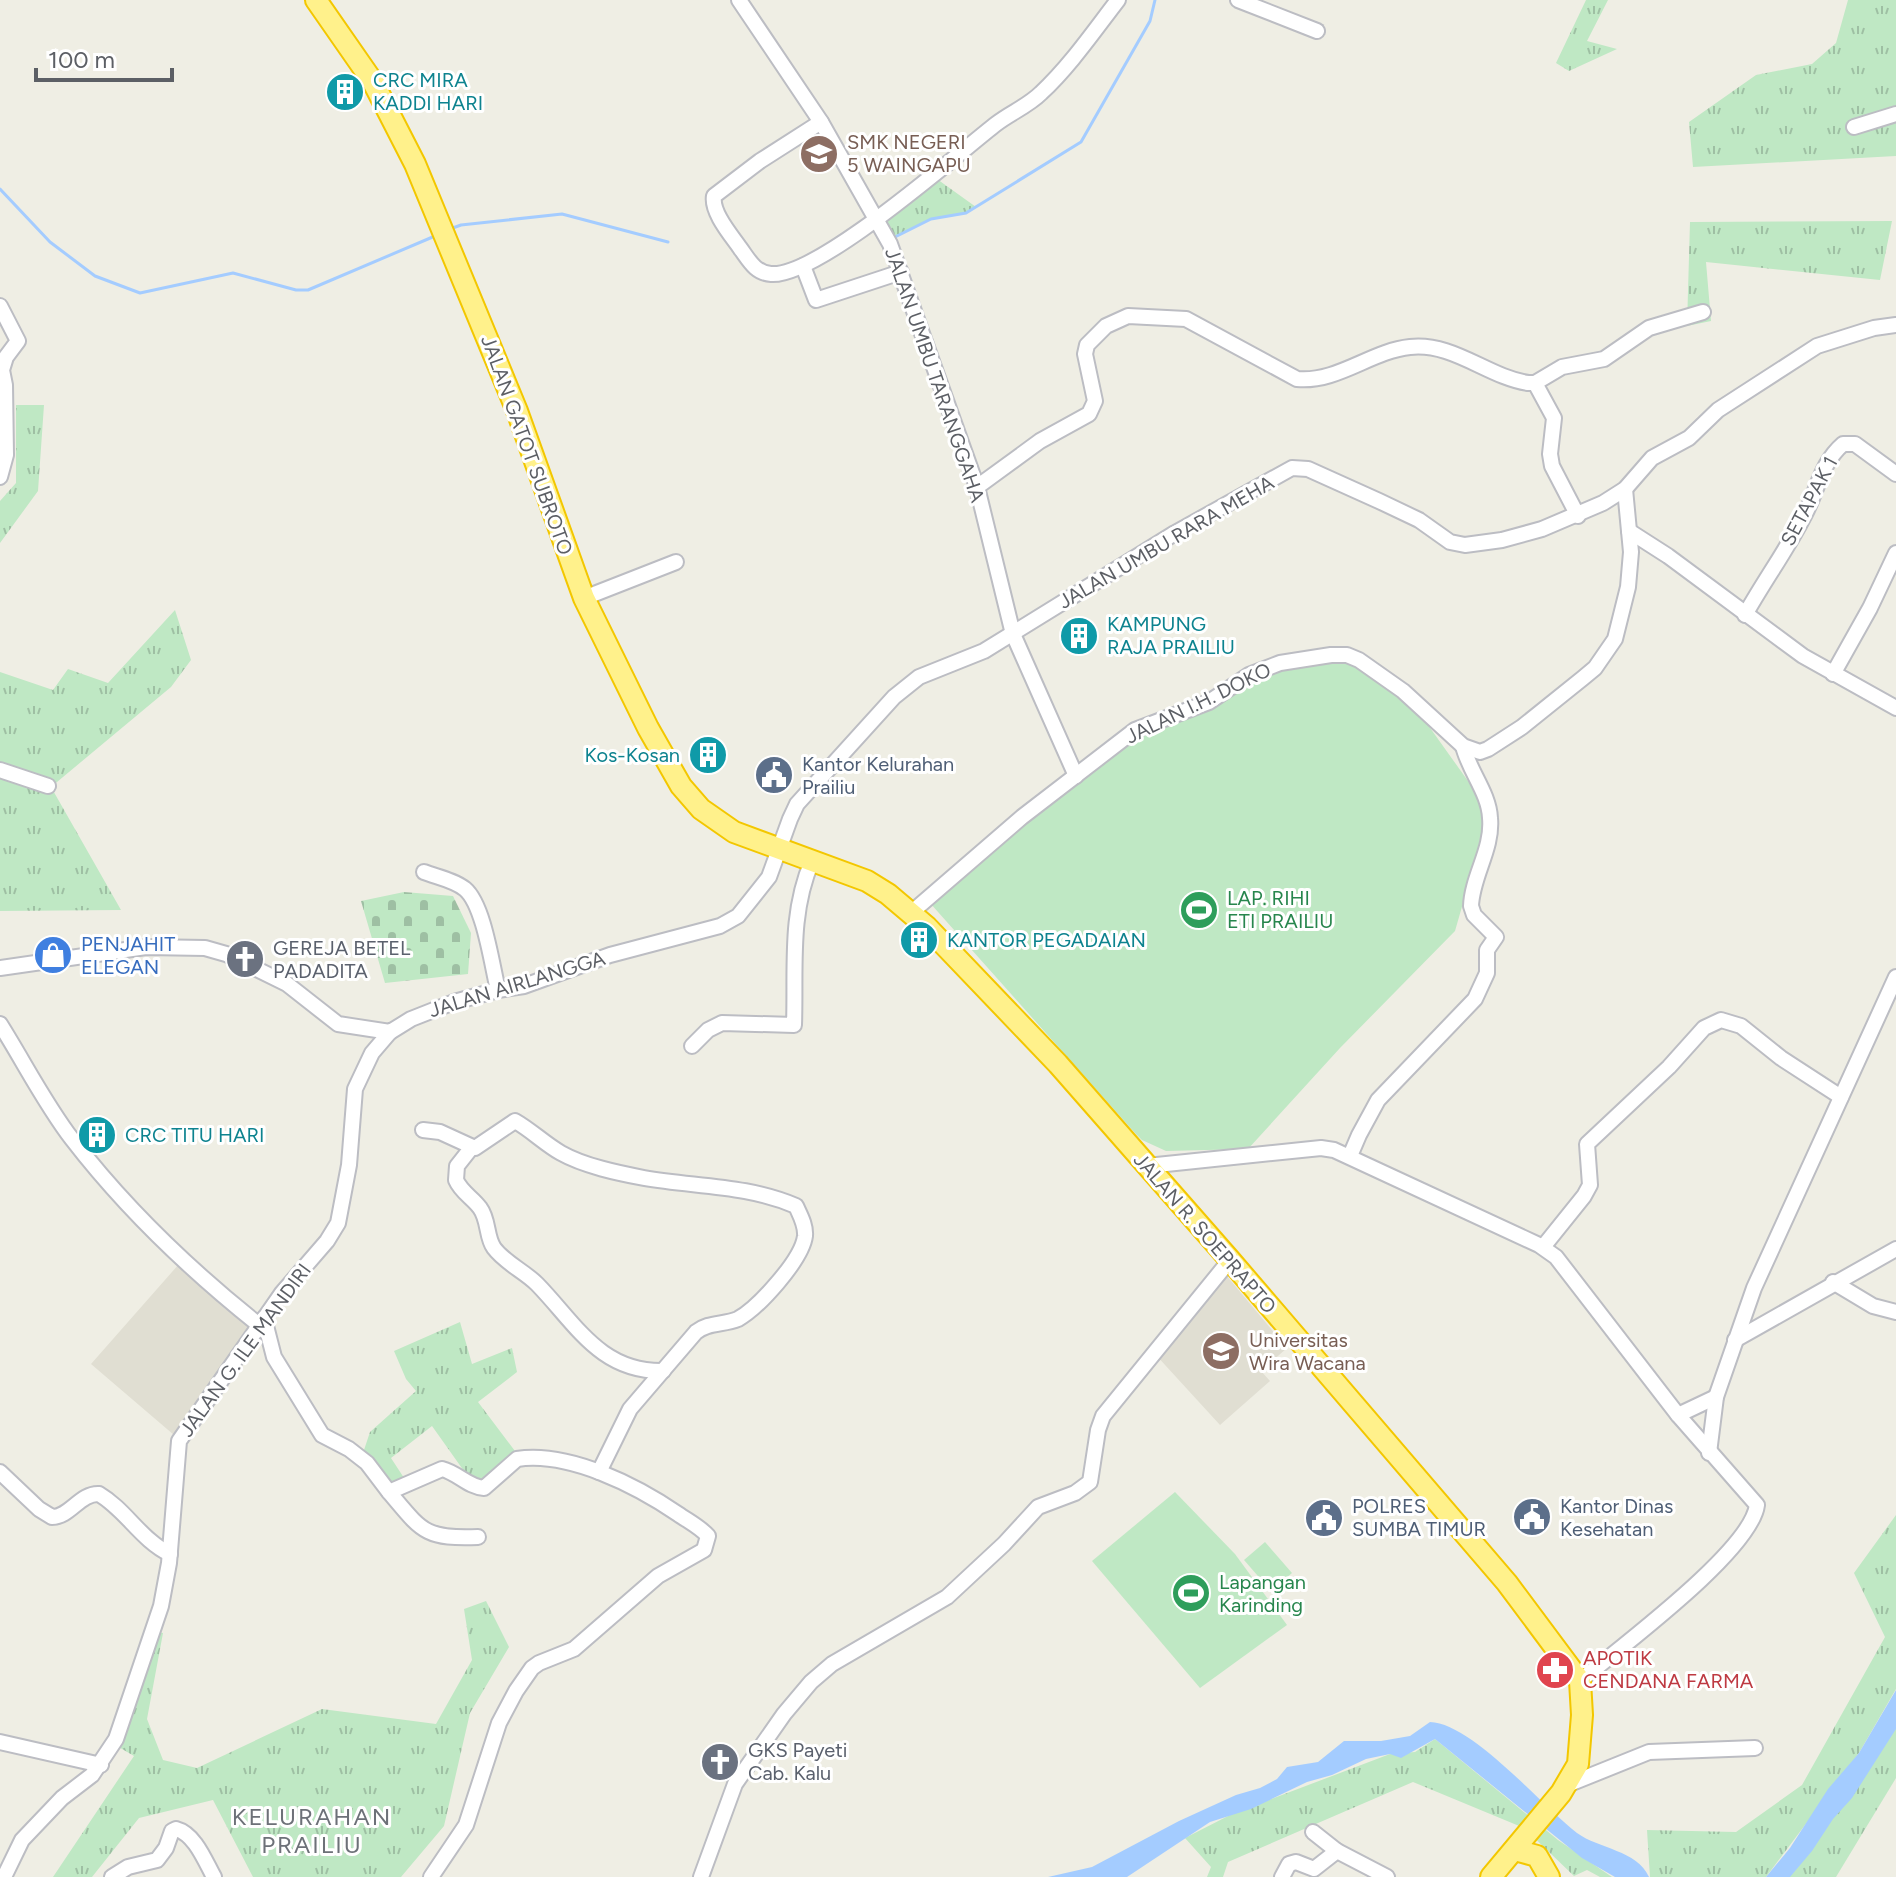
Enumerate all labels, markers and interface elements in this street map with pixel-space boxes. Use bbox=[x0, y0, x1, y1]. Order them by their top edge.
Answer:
scale bar bbox=[36, 32, 172, 82]
text: 100 m bbox=[48, 45, 115, 74]
place label: CRC MIRA KADDI HARI bbox=[373, 68, 483, 115]
building icon: CRC MIRA KADDI HARI bbox=[324, 71, 366, 113]
place label: SMK NEGERI 5 WAINGAPU bbox=[847, 130, 971, 177]
school or university icon: SMK NEGERI 5 WAINGAPU bbox=[798, 133, 840, 175]
street label: JALAN UMBU TARANGGAHA bbox=[880, 245, 990, 506]
street label: JALAN GATOT SUBROTO bbox=[476, 332, 578, 558]
street label: SETAPAK 1 bbox=[1775, 452, 1843, 550]
street label: JALAN UMBU RARA MEHA bbox=[1054, 470, 1278, 614]
place label: KAMPUNG RAJA PRAILIU bbox=[1107, 612, 1235, 659]
building icon: KAMPUNG RAJA PRAILIU bbox=[1058, 615, 1100, 657]
street label: JALAN I.H. DOKO bbox=[1121, 657, 1275, 749]
building icon: Kos-Kosan bbox=[687, 734, 729, 776]
place label: Kos-Kosan bbox=[584, 743, 680, 767]
place label: Kantor Kelurahan Prailiu bbox=[802, 752, 954, 799]
public building icon: Kantor Kelurahan Prailiu bbox=[753, 754, 795, 796]
place label: LAP. RIHI ETI PRAILIU bbox=[1227, 886, 1333, 933]
sports icon: LAP. RIHI ETI PRAILIU bbox=[1178, 889, 1220, 931]
building icon: KANTOR PEGADAIAN bbox=[898, 919, 940, 961]
place label: KANTOR PEGADAIAN bbox=[947, 928, 1146, 952]
place label: PENJAHIT ELEGAN bbox=[81, 932, 175, 979]
shop icon: PENJAHIT ELEGAN bbox=[32, 934, 74, 976]
place label: GEREJA BETEL PADADITA bbox=[273, 936, 411, 983]
church icon: GEREJA BETEL PADADITA bbox=[224, 938, 266, 980]
street label: JALAN AIRLANGGA bbox=[426, 946, 608, 1022]
building icon: CRC TITU HARI bbox=[76, 1114, 118, 1156]
place label: CRC TITU HARI bbox=[125, 1123, 264, 1147]
street label: JALAN R. SOEPRAPTO bbox=[1129, 1148, 1281, 1318]
street label: JALAN G. ILE MANDIRI bbox=[174, 1259, 316, 1441]
place label: Universitas Wira Wacana bbox=[1249, 1328, 1366, 1375]
school or university icon: Universitas Wira Wacana bbox=[1200, 1330, 1242, 1372]
place label: POLRES SUMBA TIMUR bbox=[1352, 1494, 1486, 1541]
place label: Kantor Dinas Kesehatan bbox=[1560, 1494, 1673, 1541]
public building icon: Kantor Dinas Kesehatan bbox=[1511, 1496, 1553, 1538]
public building icon: POLRES SUMBA TIMUR bbox=[1303, 1497, 1345, 1539]
place label: Lapangan Karinding bbox=[1219, 1570, 1306, 1617]
sports icon: Lapangan Karinding bbox=[1170, 1572, 1212, 1614]
place label: APOTIK CENDANA FARMA bbox=[1583, 1646, 1754, 1693]
pharmacy icon: APOTIK CENDANA FARMA bbox=[1534, 1649, 1576, 1691]
place label: GKS Payeti Cab. Kalu bbox=[748, 1738, 847, 1785]
church icon: GKS Payeti Cab. Kalu bbox=[699, 1741, 741, 1783]
district label: KELURAHAN PRAILIU bbox=[232, 1802, 392, 1859]

